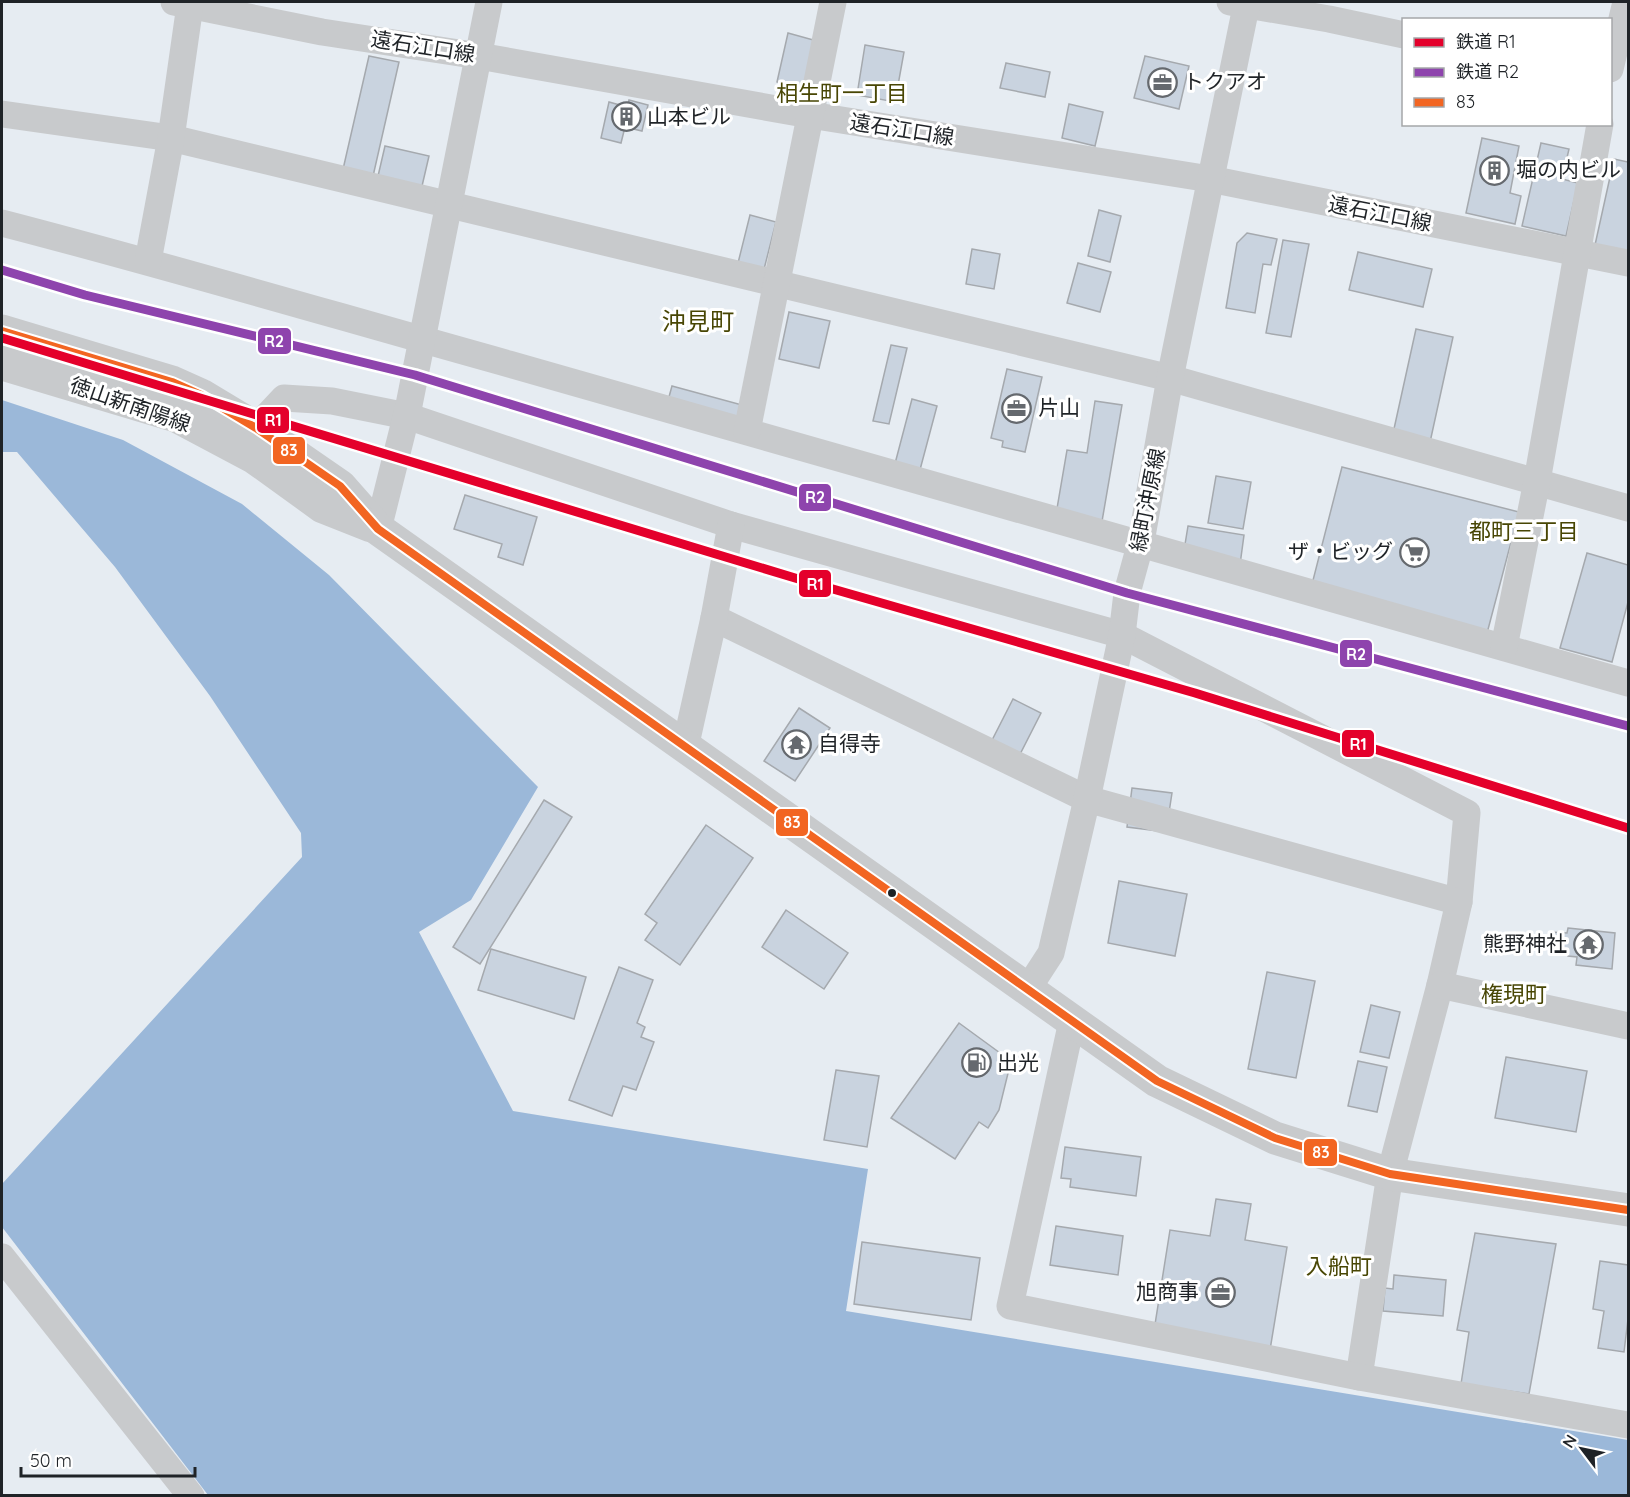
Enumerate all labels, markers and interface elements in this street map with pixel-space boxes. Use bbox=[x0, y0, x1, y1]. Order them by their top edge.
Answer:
legend bbox=[1402, 18, 1612, 126]
street label: 遠石江口線 bbox=[369, 25, 477, 67]
text: 鉄道 R1 bbox=[1456, 30, 1516, 53]
text: 鉄道 R2 bbox=[1456, 60, 1519, 83]
office icon: トクアオ bbox=[1146, 66, 1178, 98]
place label: トクアオ bbox=[1183, 68, 1267, 94]
district label: 相生町一丁目 bbox=[776, 79, 908, 107]
text: 83 bbox=[1456, 90, 1475, 113]
building icon: 山本ビル bbox=[610, 101, 642, 133]
place label: 山本ビル bbox=[647, 103, 731, 129]
street label: 遠石江口線 bbox=[848, 108, 956, 150]
building icon: 堀の内ビル bbox=[1479, 154, 1511, 186]
place label: 堀の内ビル bbox=[1516, 156, 1621, 182]
street label: 遠石江口線 bbox=[1326, 190, 1434, 236]
district label: 沖見町 bbox=[662, 306, 734, 336]
line badge: R2 bbox=[257, 327, 292, 355]
text: R2 bbox=[264, 331, 284, 351]
street label: 徳山新南陽線 bbox=[67, 371, 194, 437]
office icon: 片山 bbox=[1001, 392, 1033, 424]
place label: 片山 bbox=[1038, 394, 1080, 420]
line badge: R1 bbox=[256, 406, 290, 434]
text: R1 bbox=[264, 410, 282, 430]
line badge: 83 bbox=[272, 436, 306, 465]
text: 83 bbox=[280, 440, 298, 460]
street label: 緑町沖原線 bbox=[1124, 446, 1170, 554]
line badge: R2 bbox=[798, 483, 832, 512]
text: R2 bbox=[805, 487, 825, 507]
district label: 都町三丁目 bbox=[1469, 517, 1579, 545]
supermarket icon: ザ・ビッグ bbox=[1398, 536, 1430, 568]
place label: ザ・ビッグ bbox=[1288, 538, 1393, 564]
line badge: R1 bbox=[798, 569, 832, 598]
text: R1 bbox=[806, 574, 824, 594]
line badge: R2 bbox=[1339, 639, 1373, 668]
text: R2 bbox=[1346, 644, 1366, 664]
temple icon: 自得寺 bbox=[781, 728, 813, 760]
line badge: R1 bbox=[1341, 729, 1375, 758]
place label: 自得寺 bbox=[818, 730, 881, 756]
text: R1 bbox=[1349, 734, 1367, 754]
line badge: 83 bbox=[775, 808, 809, 837]
text: 83 bbox=[783, 812, 801, 832]
unlabelled marker bbox=[886, 887, 898, 899]
temple icon: 熊野神社 bbox=[1572, 928, 1604, 960]
place label: 熊野神社 bbox=[1483, 930, 1567, 956]
district label: 権現町 bbox=[1481, 980, 1547, 1008]
fuel station icon: 出光 bbox=[960, 1047, 992, 1079]
place label: 出光 bbox=[997, 1049, 1039, 1075]
line badge: 83 bbox=[1303, 1138, 1338, 1167]
text: 83 bbox=[1312, 1142, 1330, 1162]
district label: 入船町 bbox=[1306, 1252, 1372, 1280]
office icon: 旭商事 bbox=[1204, 1276, 1236, 1308]
place label: 旭商事 bbox=[1136, 1278, 1199, 1304]
north arrow bbox=[1552, 1419, 1612, 1479]
text: N bbox=[1558, 1431, 1581, 1451]
scale bar bbox=[21, 1440, 195, 1478]
text: 50 m bbox=[30, 1449, 72, 1472]

